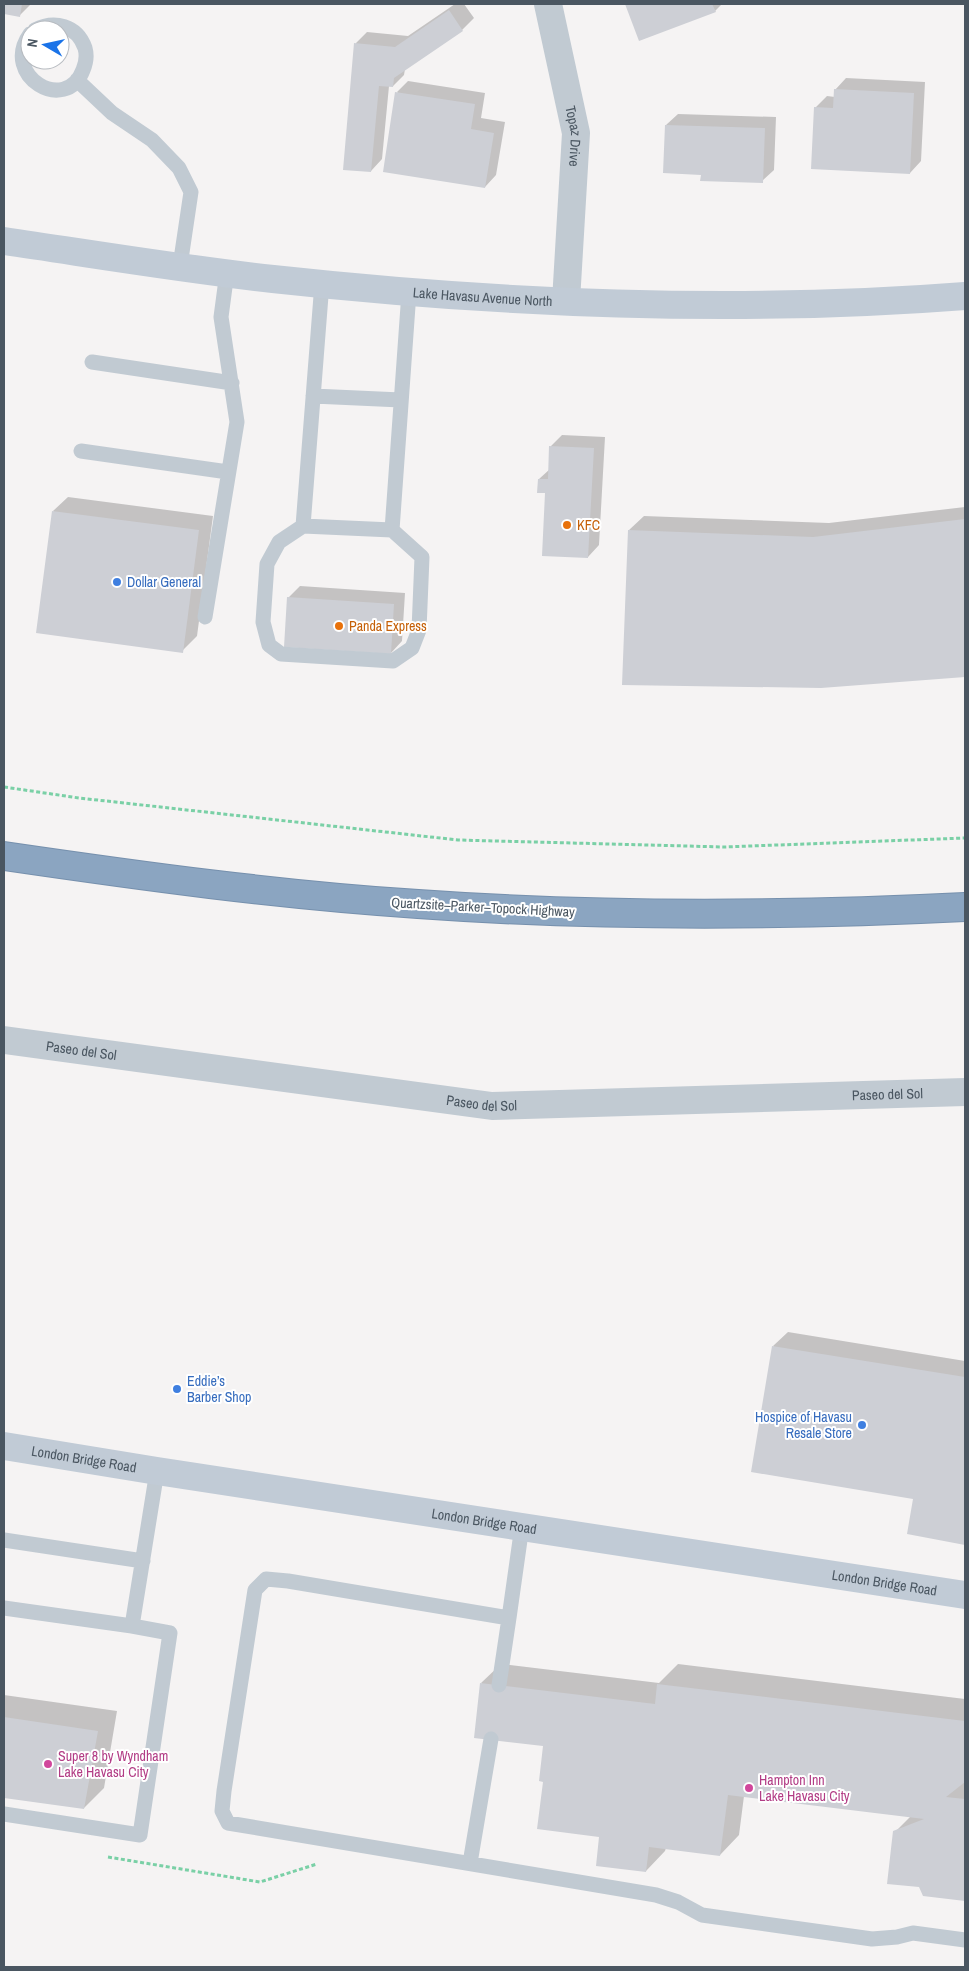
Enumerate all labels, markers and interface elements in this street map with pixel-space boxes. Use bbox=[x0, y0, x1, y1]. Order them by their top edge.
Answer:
north arrow bbox=[20, 20, 70, 70]
text: N bbox=[23, 37, 42, 48]
street label: Topaz Drive bbox=[561, 104, 585, 167]
street label: Lake Havasu Avenue North bbox=[412, 283, 553, 310]
place label: KFC bbox=[577, 516, 600, 534]
marker: KFC bbox=[561, 519, 573, 531]
place label: Dollar General bbox=[127, 573, 201, 591]
marker: Dollar General bbox=[111, 576, 123, 588]
place label: Panda Express bbox=[349, 617, 427, 635]
marker: Panda Express bbox=[333, 620, 345, 632]
street label: Quartzsite–Parker–Topock Highway bbox=[391, 893, 575, 921]
street label: Paseo del Sol bbox=[45, 1037, 118, 1064]
street label: Paseo del Sol bbox=[852, 1084, 923, 1104]
street label: Paseo del Sol bbox=[445, 1091, 517, 1115]
place label: Eddie’s Barber Shop bbox=[187, 1372, 251, 1406]
marker: Eddie’s Barber Shop bbox=[171, 1383, 183, 1395]
place label: Hospice of Havasu Resale Store bbox=[755, 1408, 852, 1442]
marker: Hospice of Havasu Resale Store bbox=[856, 1419, 868, 1431]
street label: London Bridge Road bbox=[30, 1442, 138, 1476]
street label: London Bridge Road bbox=[430, 1504, 538, 1538]
street label: London Bridge Road bbox=[831, 1566, 938, 1600]
place label: Super 8 by Wyndham Lake Havasu City bbox=[58, 1747, 168, 1781]
marker: Super 8 by Wyndham Lake Havasu City bbox=[42, 1758, 54, 1770]
place label: Hampton Inn Lake Havasu City bbox=[759, 1771, 850, 1805]
marker: Hampton Inn Lake Havasu City bbox=[743, 1782, 755, 1794]

